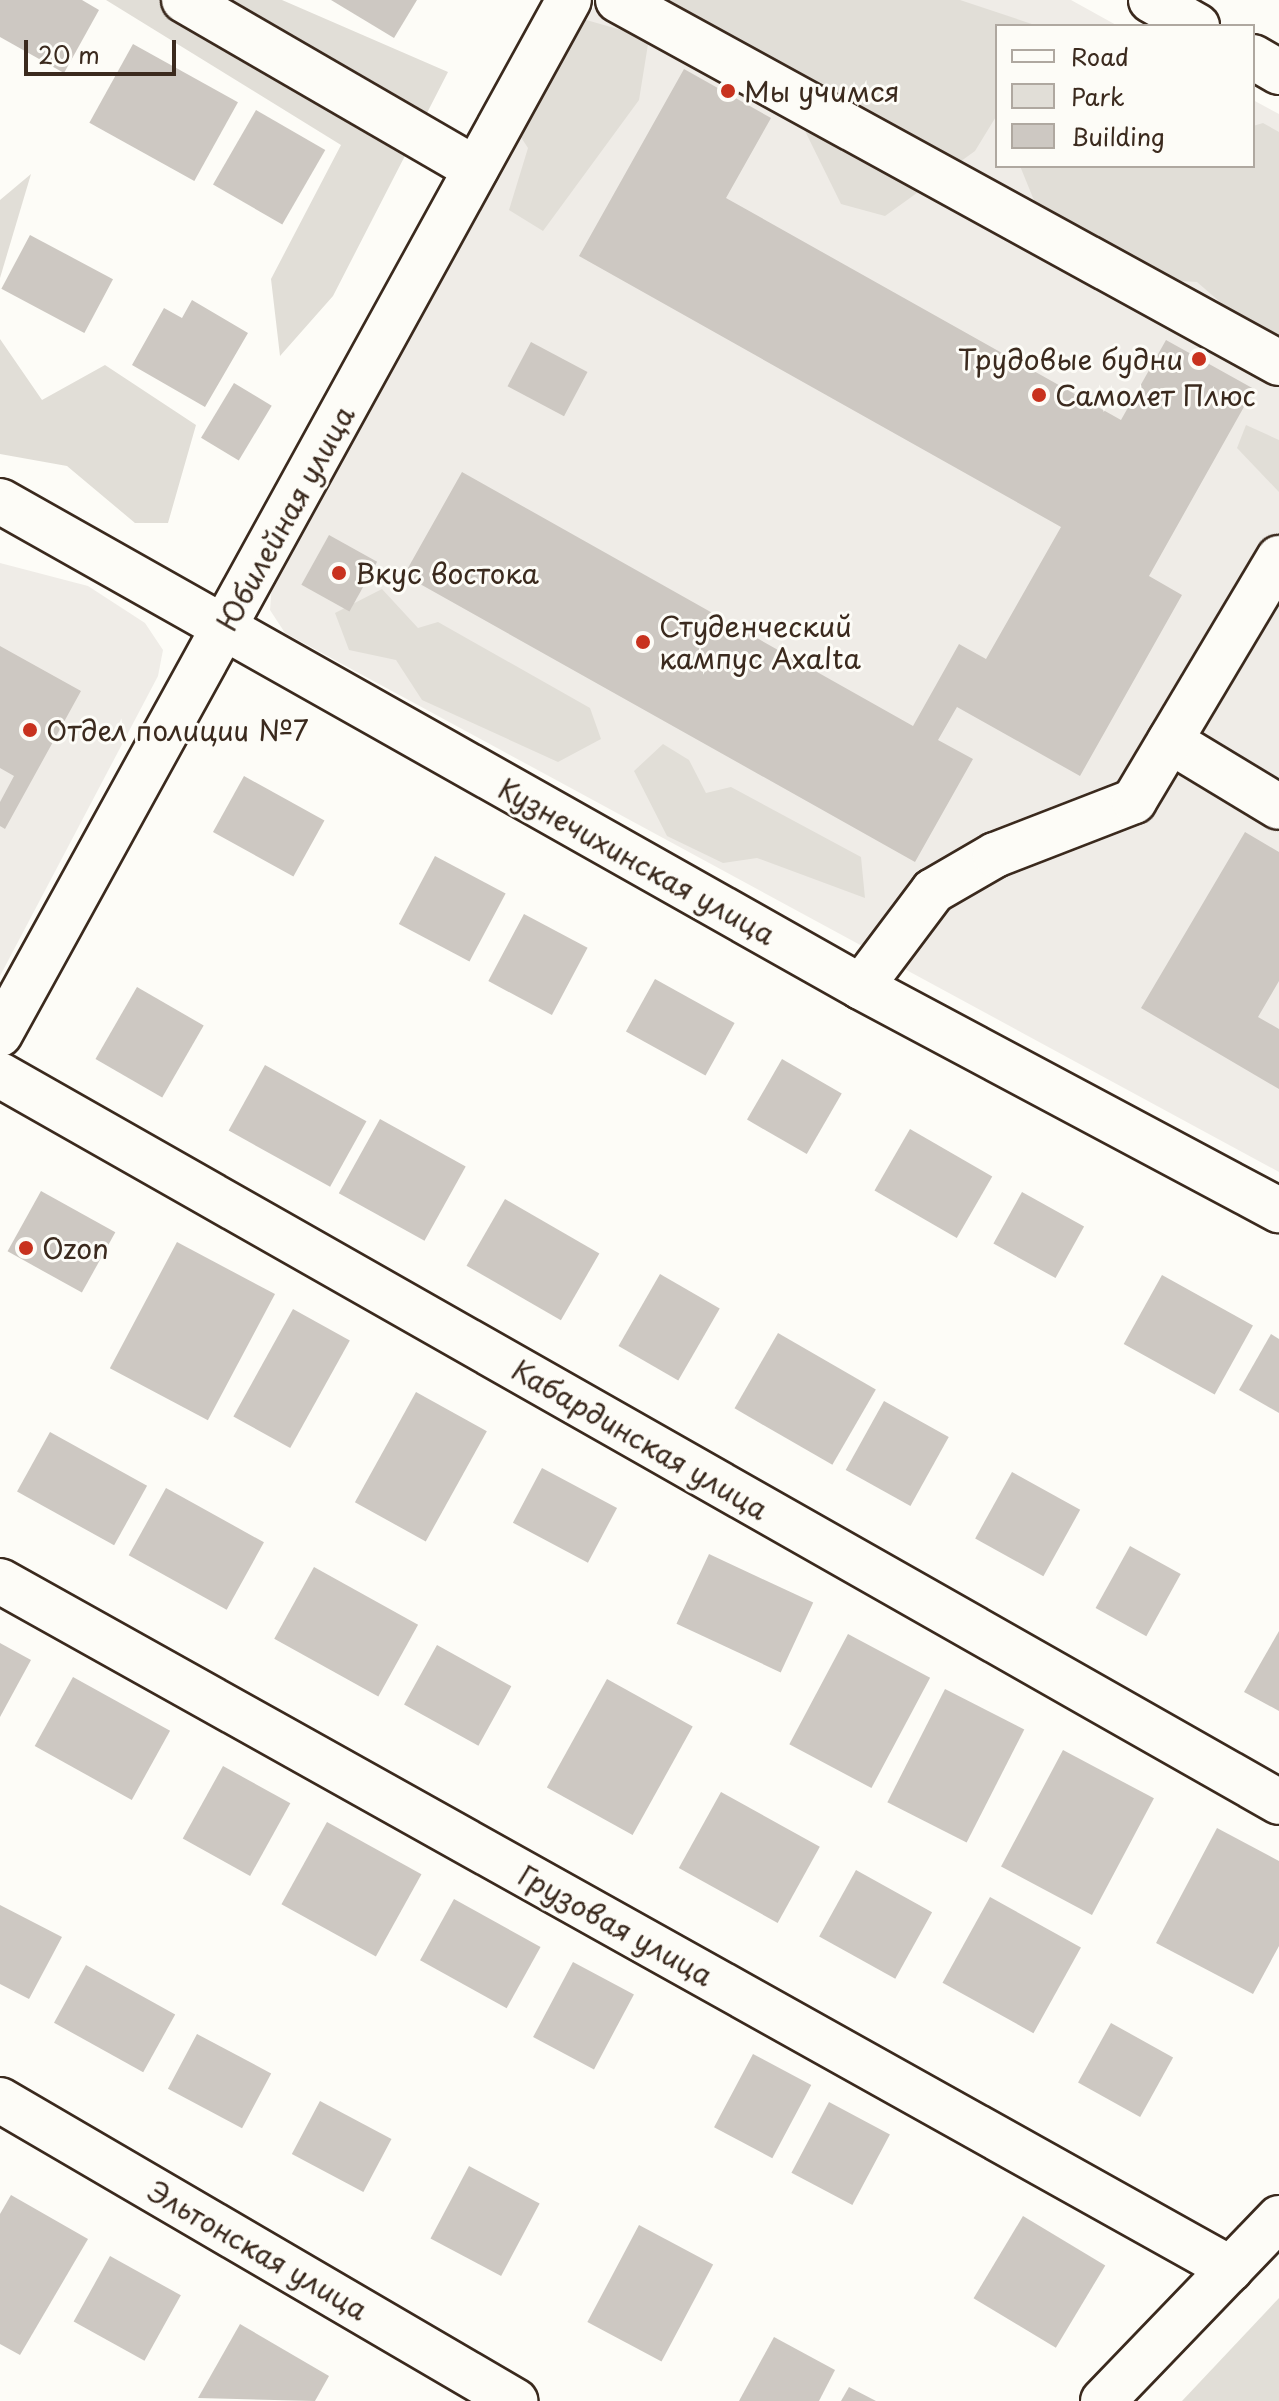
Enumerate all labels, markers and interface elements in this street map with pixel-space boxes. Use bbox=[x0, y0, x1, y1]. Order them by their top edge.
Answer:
scale bar bbox=[28, 24, 180, 74]
legend bbox=[995, 24, 1255, 168]
text: 20 m bbox=[38, 36, 100, 72]
text: Road bbox=[1071, 38, 1129, 74]
place label: Мы учимся bbox=[744, 74, 902, 108]
text: Park bbox=[1071, 78, 1125, 114]
marker: Мы учимся bbox=[719, 82, 737, 100]
text: Building bbox=[1071, 118, 1165, 154]
place label: Трудовые будни bbox=[958, 342, 1183, 376]
marker: Трудовые будни bbox=[1190, 350, 1208, 368]
place label: Самолет Плюс bbox=[1055, 378, 1257, 412]
marker: Самолет Плюс bbox=[1030, 386, 1048, 404]
street label: Юбилейная улица bbox=[209, 399, 361, 637]
place label: Вкус востока bbox=[355, 556, 542, 590]
marker: Вкус востока bbox=[330, 564, 348, 582]
place label: Студенческий кампус Axalta bbox=[659, 609, 862, 675]
marker: Студенческий кампус Axalta bbox=[634, 633, 652, 651]
place label: Отдел полиции №7 bbox=[46, 713, 310, 747]
marker: Отдел полиции №7 bbox=[21, 721, 39, 739]
street label: Кузнечихинская улица bbox=[492, 771, 782, 951]
place label: Ozon bbox=[42, 1231, 109, 1265]
marker: Ozon bbox=[17, 1239, 35, 1257]
street label: Кабардинская улица bbox=[505, 1352, 775, 1526]
street label: Грузовая улица bbox=[513, 1858, 719, 1992]
street label: Эльтонская улица bbox=[142, 2173, 374, 2327]

